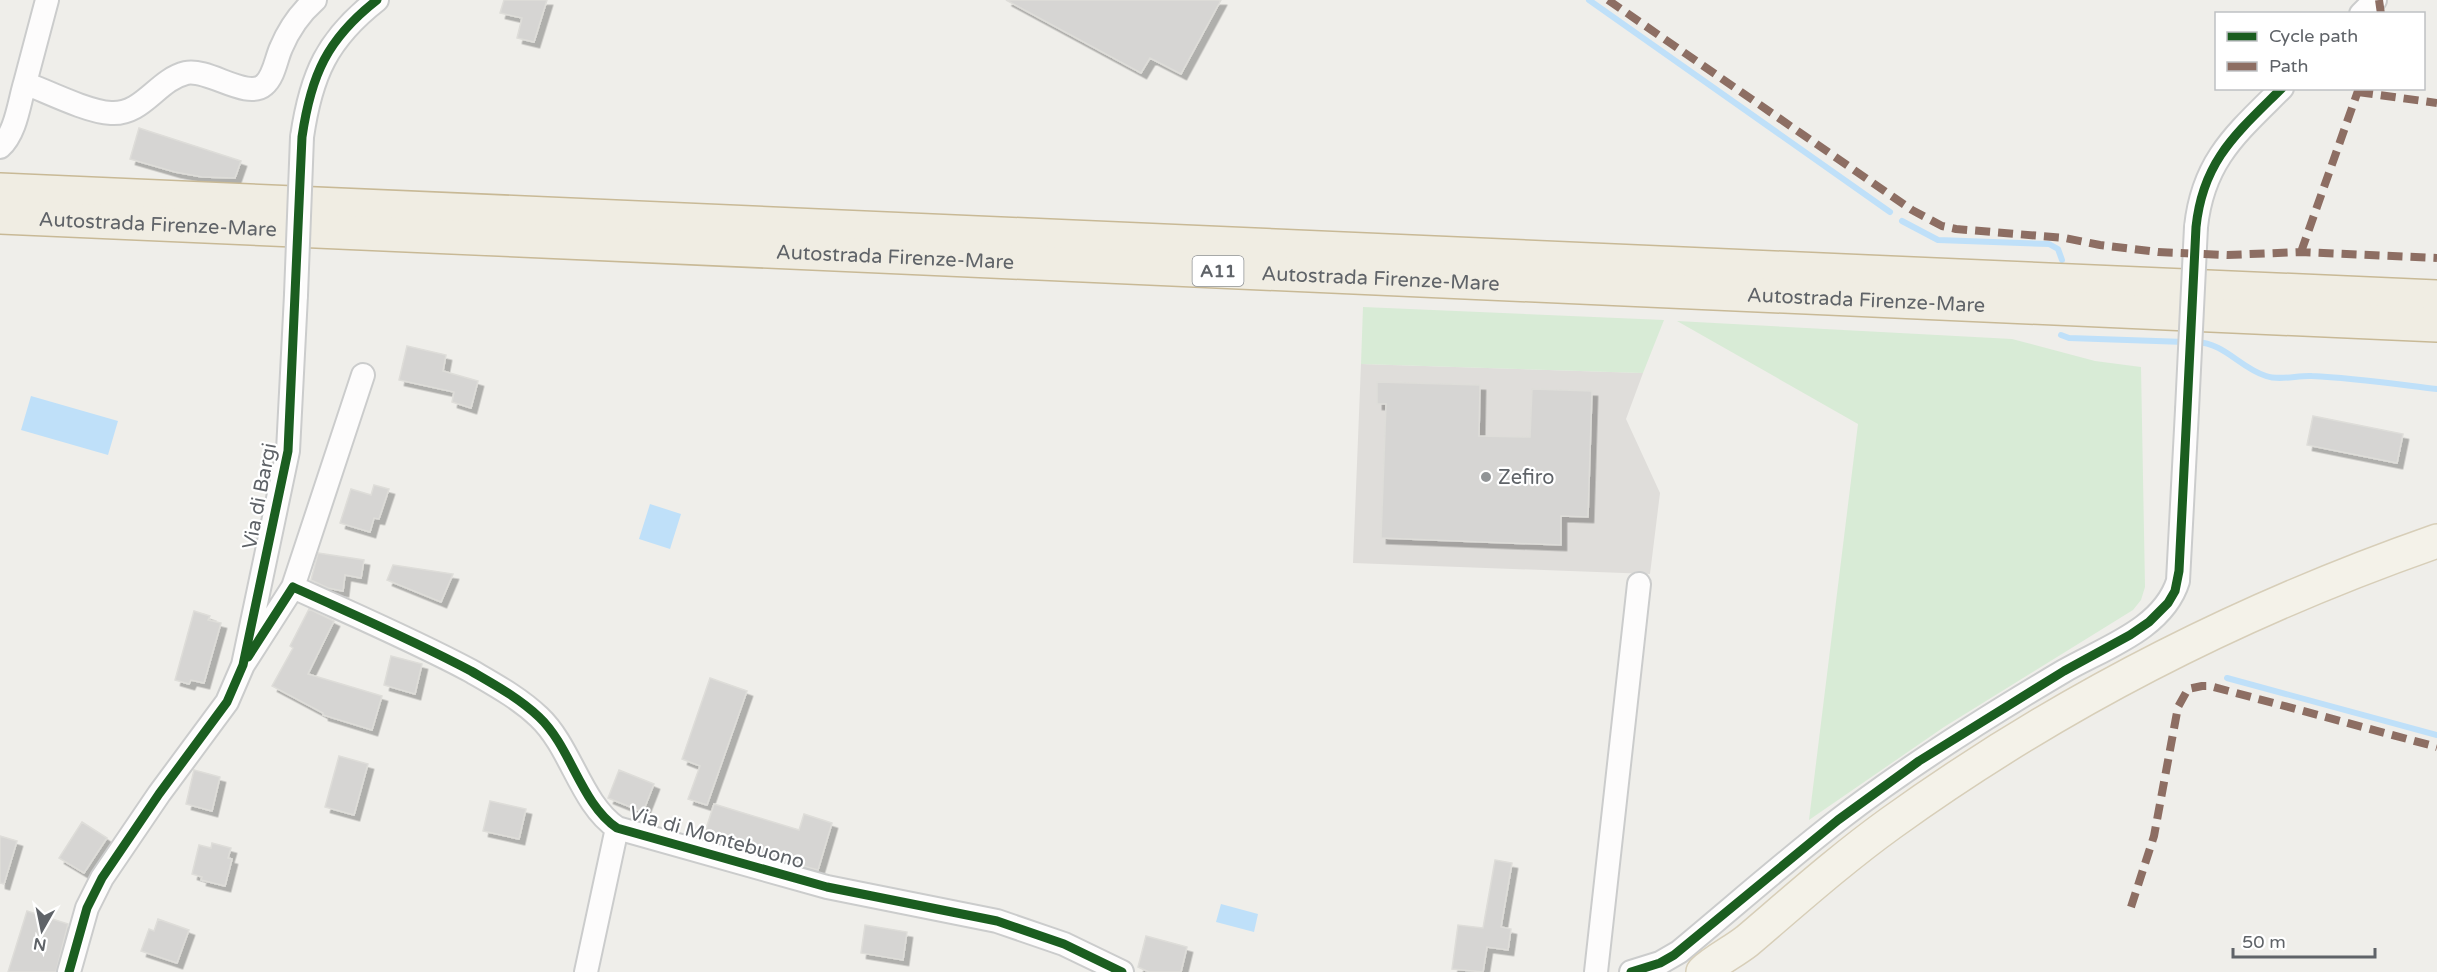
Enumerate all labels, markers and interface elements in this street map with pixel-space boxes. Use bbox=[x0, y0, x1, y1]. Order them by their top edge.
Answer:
legend bbox=[2215, 12, 2425, 90]
text: Cycle path bbox=[2269, 25, 2358, 47]
text: Path bbox=[2269, 55, 2308, 77]
street label: Autostrada Firenze-Mare bbox=[38, 208, 277, 242]
street label: Autostrada Firenze-Mare bbox=[776, 240, 1015, 275]
road number: A11 bbox=[1192, 256, 1244, 286]
street label: Autostrada Firenze-Mare bbox=[1261, 262, 1500, 296]
street label: Autostrada Firenze-Mare bbox=[1747, 283, 1986, 318]
street label: Via di Bargi bbox=[238, 441, 282, 551]
place label: Zefiro bbox=[1498, 466, 1554, 490]
marker: Zefiro bbox=[1479, 470, 1493, 484]
street label: Via di Montebuono bbox=[626, 801, 807, 874]
north arrow bbox=[12, 900, 72, 960]
scale bar bbox=[2233, 921, 2376, 959]
text: 50 m bbox=[2242, 931, 2286, 953]
text: N bbox=[32, 933, 48, 955]

